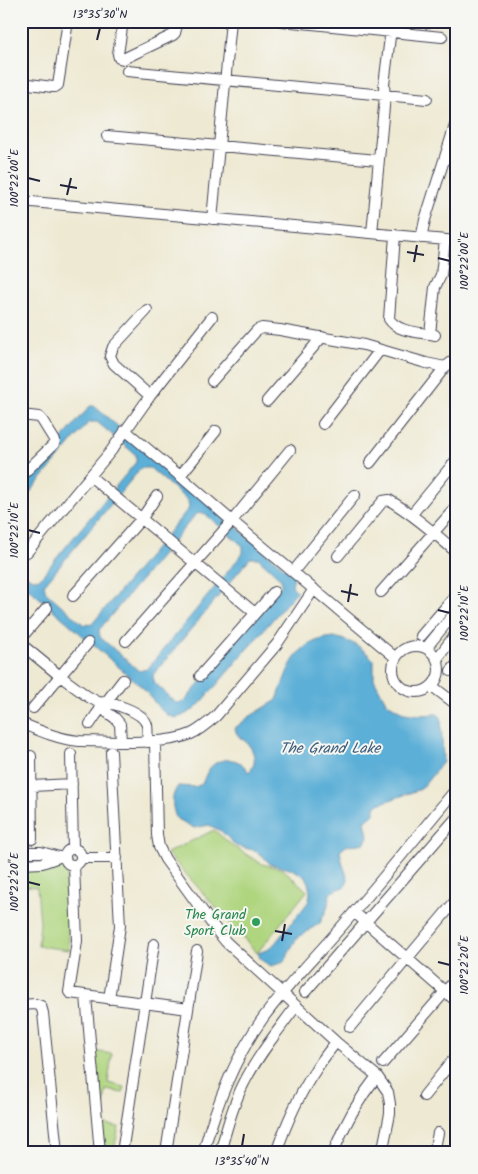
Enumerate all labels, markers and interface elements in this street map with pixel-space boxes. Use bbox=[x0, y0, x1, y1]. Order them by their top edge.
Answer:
text: 13°35'30"N bbox=[73, 5, 127, 24]
text: 100°22'00"E bbox=[5, 148, 24, 207]
text: 100°22'00"E bbox=[455, 231, 474, 290]
text: 100°22'10"E bbox=[5, 501, 24, 558]
text: 100°22'10"E bbox=[455, 584, 474, 641]
water label: The Grand Lake bbox=[280, 737, 381, 761]
text: 100°22'20"E bbox=[5, 851, 24, 912]
place label: The Grand Sport Club bbox=[184, 904, 247, 942]
marker: The Grand Sport Club bbox=[250, 916, 262, 928]
text: 100°22'20"E bbox=[455, 934, 474, 995]
text: 13°35'40"N bbox=[215, 1152, 269, 1171]

